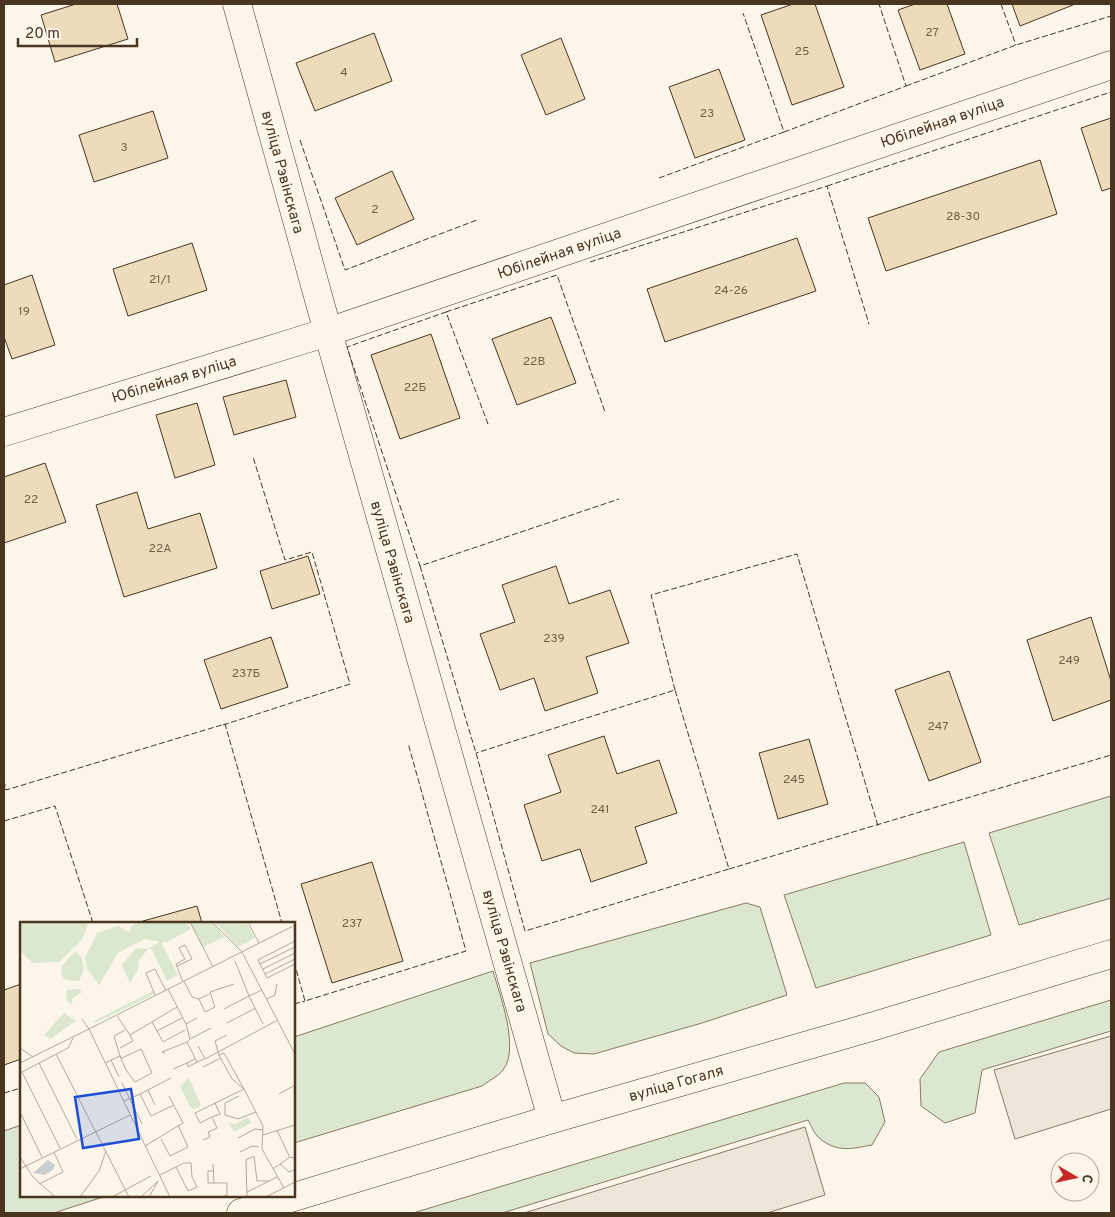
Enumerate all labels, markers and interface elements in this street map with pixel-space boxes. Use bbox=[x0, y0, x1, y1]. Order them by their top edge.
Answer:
scale bar bbox=[18, 15, 136, 47]
text: 20 m bbox=[25, 25, 60, 44]
house number: 27 bbox=[925, 25, 939, 41]
house number: 25 bbox=[795, 44, 809, 60]
house number: 4 bbox=[340, 65, 348, 81]
street label: Юбілейная вуліца bbox=[878, 93, 1007, 153]
house number: 23 bbox=[700, 106, 714, 122]
street label: вуліца Рэвінскага bbox=[256, 109, 307, 236]
house number: 3 bbox=[120, 140, 128, 156]
house number: 2 bbox=[371, 202, 379, 218]
house number: 28-30 bbox=[946, 209, 980, 225]
street label: Юбілейная вуліца bbox=[495, 224, 624, 284]
house number: 21/1 bbox=[149, 272, 171, 288]
house number: 24-26 bbox=[714, 283, 748, 299]
house number: 19 bbox=[18, 304, 30, 320]
street label: Юбілейная вуліца bbox=[110, 352, 239, 408]
house number: 22В bbox=[523, 354, 545, 370]
house number: 22Б bbox=[404, 380, 426, 396]
house number: 22 bbox=[24, 492, 38, 508]
street label: вуліца Рэвінскага bbox=[365, 499, 418, 626]
house number: 22А bbox=[149, 541, 171, 557]
house number: 239 bbox=[543, 631, 565, 647]
house number: 249 bbox=[1058, 653, 1080, 669]
house number: 237Б bbox=[232, 666, 260, 682]
house number: 247 bbox=[928, 719, 948, 735]
house number: 245 bbox=[783, 772, 805, 788]
house number: 241 bbox=[590, 802, 610, 818]
street label: вуліца Рэвінскага bbox=[477, 888, 530, 1015]
house number: 237 bbox=[342, 916, 362, 932]
inset map bbox=[20, 922, 295, 1197]
street label: вуліца Гогаля bbox=[627, 1062, 726, 1107]
north arrow bbox=[1050, 1152, 1100, 1202]
text: С bbox=[1077, 1173, 1095, 1185]

